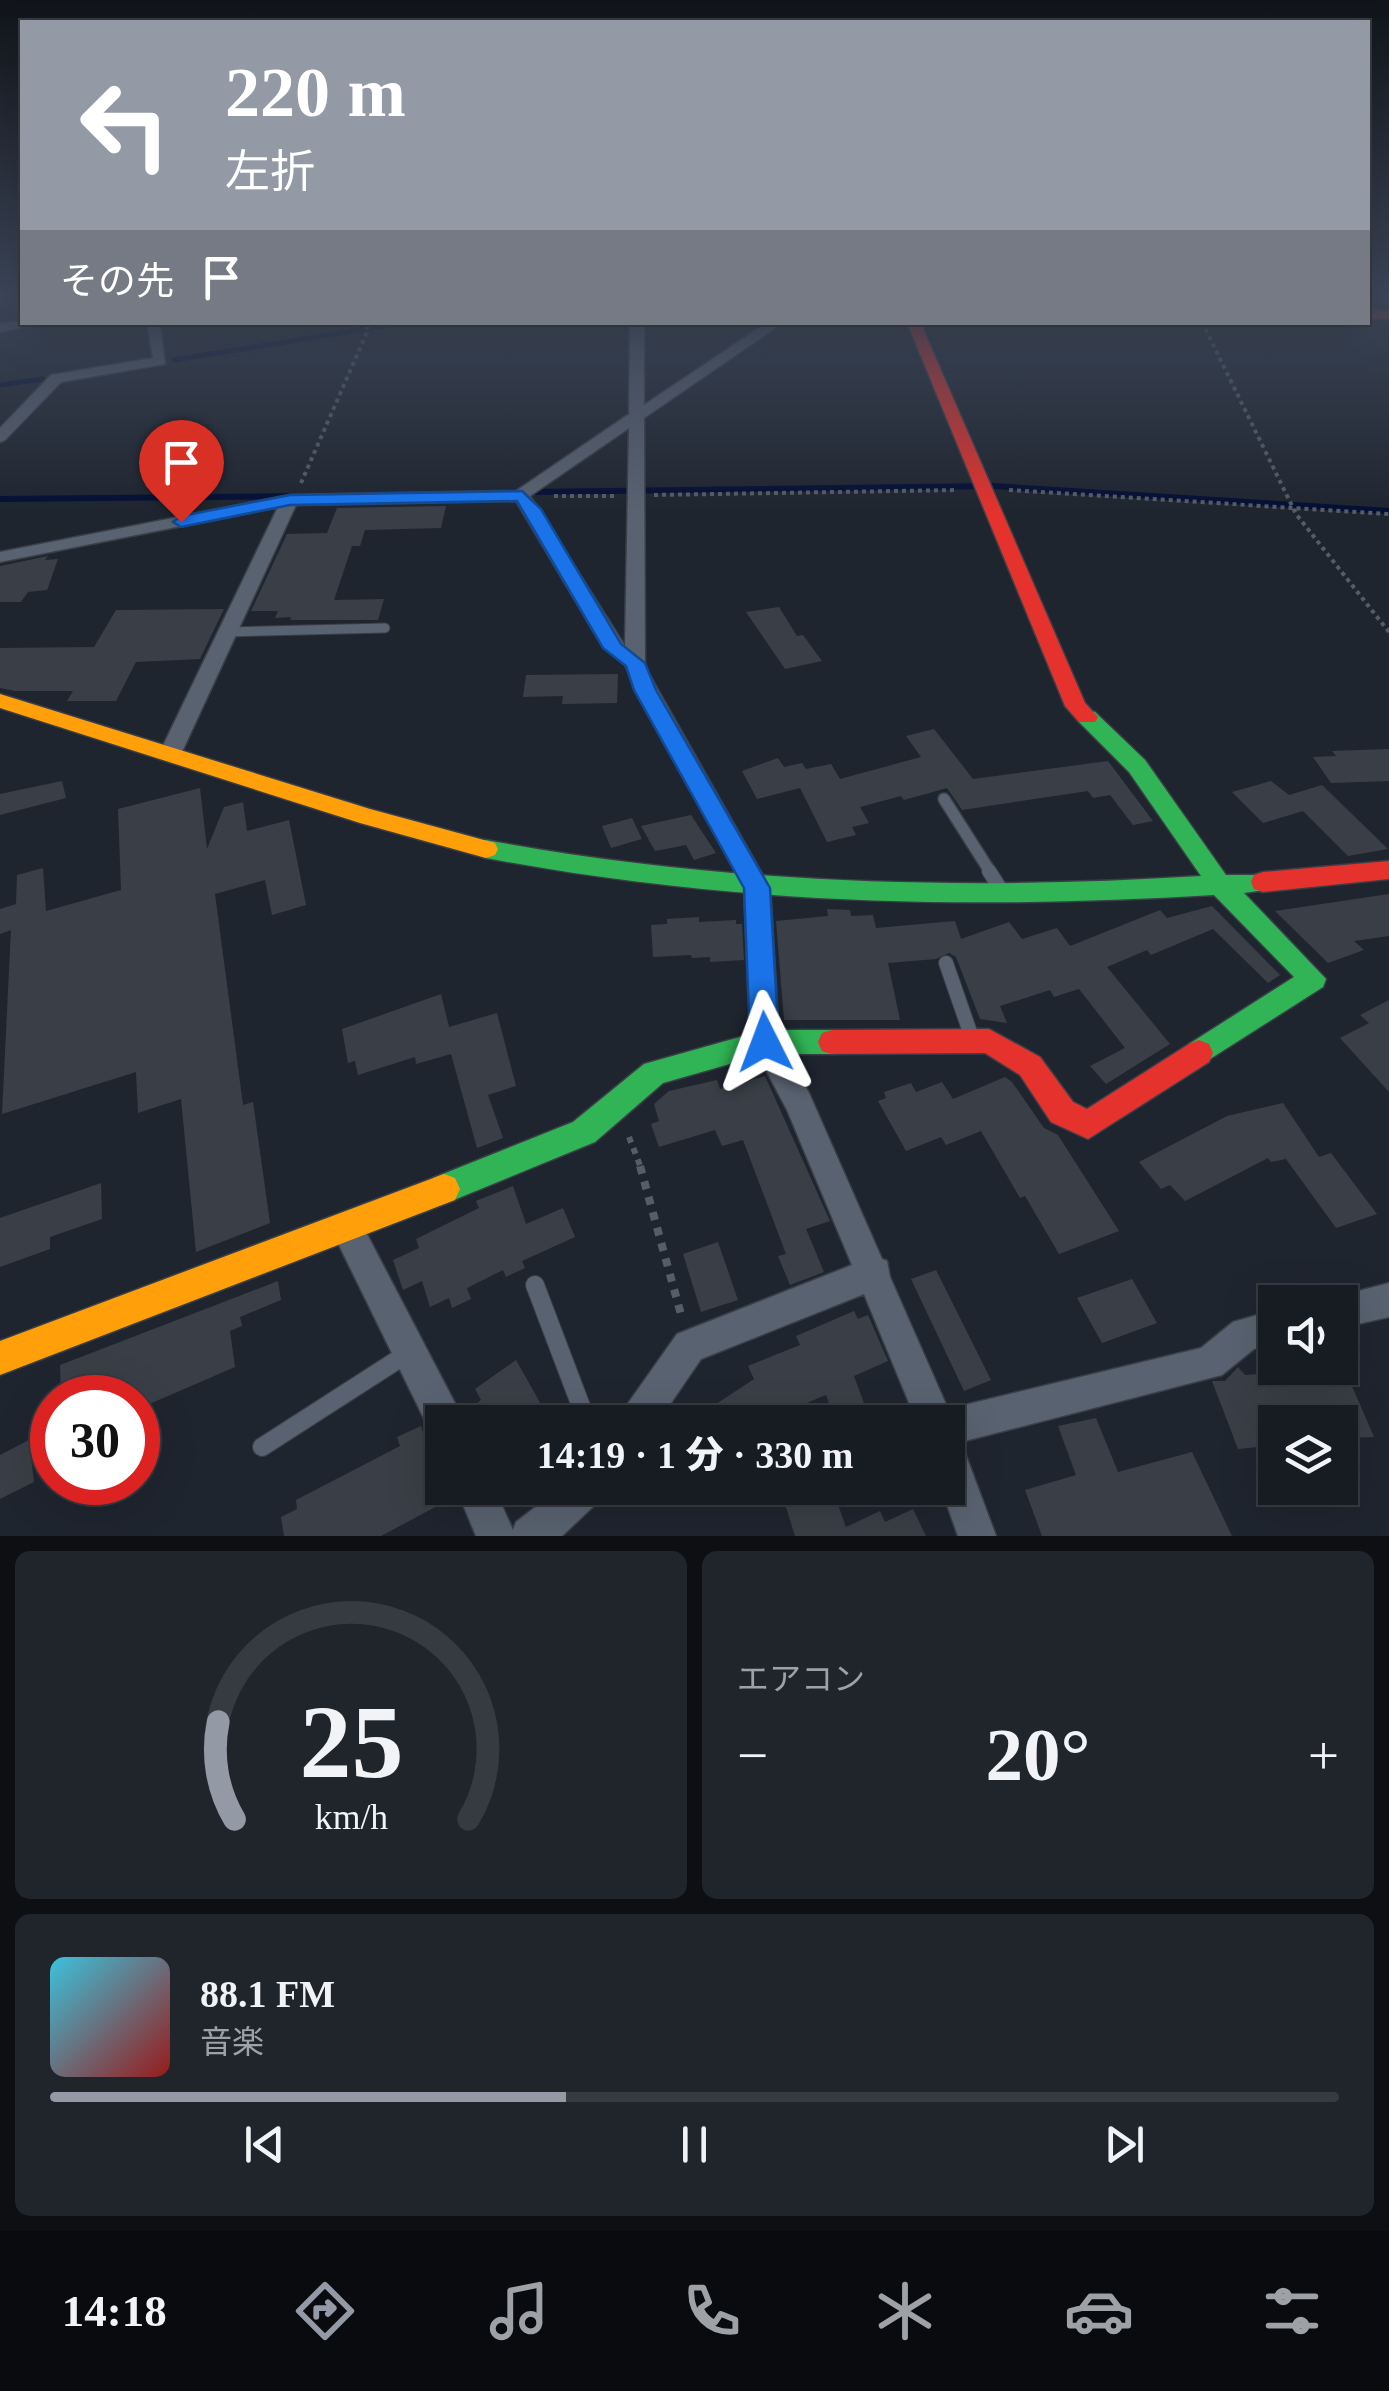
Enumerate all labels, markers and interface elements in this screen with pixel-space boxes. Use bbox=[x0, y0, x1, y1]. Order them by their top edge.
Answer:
text: 220 m bbox=[225, 54, 406, 131]
icon: left bbox=[60, 60, 190, 190]
text: 左折 bbox=[225, 147, 315, 197]
icon: arrive bbox=[194, 250, 249, 305]
text: その先 bbox=[60, 260, 174, 302]
pin bbox=[139, 420, 224, 523]
icon: arrive bbox=[154, 435, 209, 490]
position arrow bbox=[713, 990, 817, 1094]
map controls bbox=[1258, 1285, 1358, 1505]
button: sound bbox=[1258, 1285, 1358, 1385]
speed limit sign: 30 bbox=[30, 1375, 160, 1505]
button: layers bbox=[1258, 1405, 1358, 1505]
text: 14:19 · 1 分 · 330 m bbox=[537, 1434, 853, 1476]
text: エアコン bbox=[737, 1661, 865, 1697]
text: 25 bbox=[299, 1684, 403, 1799]
text: 20° bbox=[986, 1713, 1091, 1796]
text: − bbox=[737, 1725, 768, 1786]
text: + bbox=[1308, 1725, 1339, 1786]
text: km/h bbox=[314, 1797, 388, 1837]
text: 88.1 FM bbox=[200, 1973, 335, 2015]
text: 音楽 bbox=[200, 2024, 264, 2060]
icon: previous bbox=[237, 2117, 292, 2172]
icon: pause bbox=[667, 2117, 722, 2172]
icon: next bbox=[1097, 2117, 1152, 2172]
icon: directions bbox=[290, 2276, 360, 2346]
icon: music bbox=[484, 2276, 554, 2346]
icon: phone bbox=[677, 2276, 747, 2346]
icon: climate bbox=[870, 2276, 940, 2346]
icon: car bbox=[1064, 2276, 1134, 2346]
icon: filters bbox=[1257, 2276, 1327, 2346]
text: 14:18 bbox=[62, 2286, 167, 2336]

